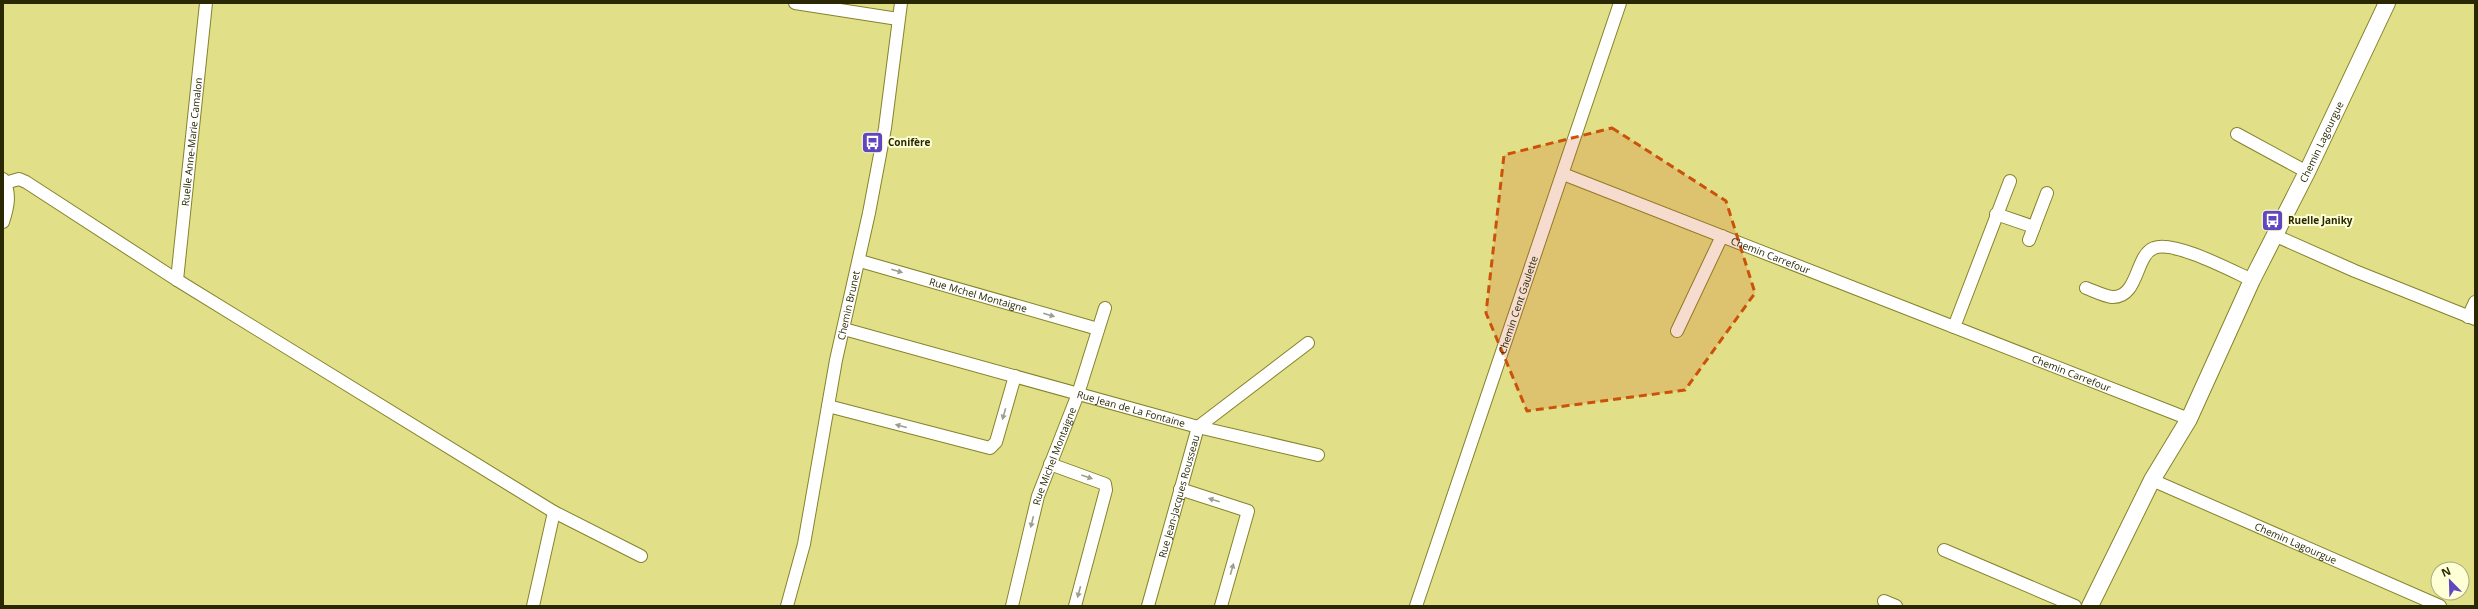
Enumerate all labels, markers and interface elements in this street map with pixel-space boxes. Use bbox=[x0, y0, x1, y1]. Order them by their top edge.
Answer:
street label: Ruelle Anne-Marie Camalon bbox=[178, 77, 205, 207]
street label: Chemin Lagourgue bbox=[2296, 99, 2347, 185]
bus stop icon: Conifère bbox=[860, 129, 886, 155]
place label: Conifère bbox=[888, 135, 931, 149]
bus stop icon: Ruelle Janiky bbox=[2260, 207, 2286, 233]
place label: Ruelle Janiky bbox=[2288, 213, 2353, 227]
street label: Chemin Carrefour bbox=[1729, 233, 1812, 277]
street label: Chemin Cent Gaulette bbox=[1495, 253, 1541, 356]
one-way arrow bbox=[892, 268, 904, 274]
street label: Chemin Brunet bbox=[834, 269, 863, 341]
street label: Rue Mchel Montaigne bbox=[928, 274, 1029, 316]
one-way arrow bbox=[1043, 312, 1055, 318]
street label: Chemin Carrefour bbox=[2030, 351, 2113, 395]
street label: Rue Jean de La Fontaine bbox=[1076, 387, 1187, 430]
street label: Rue Michel Montaigne bbox=[1029, 405, 1079, 506]
one-way arrow bbox=[1001, 408, 1007, 420]
one-way arrow bbox=[895, 422, 908, 428]
street label: Rue Jean-Jacques Rousseau bbox=[1155, 433, 1203, 559]
one-way arrow bbox=[1082, 474, 1094, 480]
one-way arrow bbox=[1208, 497, 1220, 503]
one-way arrow bbox=[1029, 517, 1035, 529]
street label: Chemin Lagourgue bbox=[2253, 519, 2339, 567]
north arrow bbox=[2430, 561, 2470, 601]
one-way arrow bbox=[1229, 562, 1235, 574]
text: N bbox=[2439, 563, 2453, 580]
one-way arrow bbox=[1076, 586, 1082, 598]

